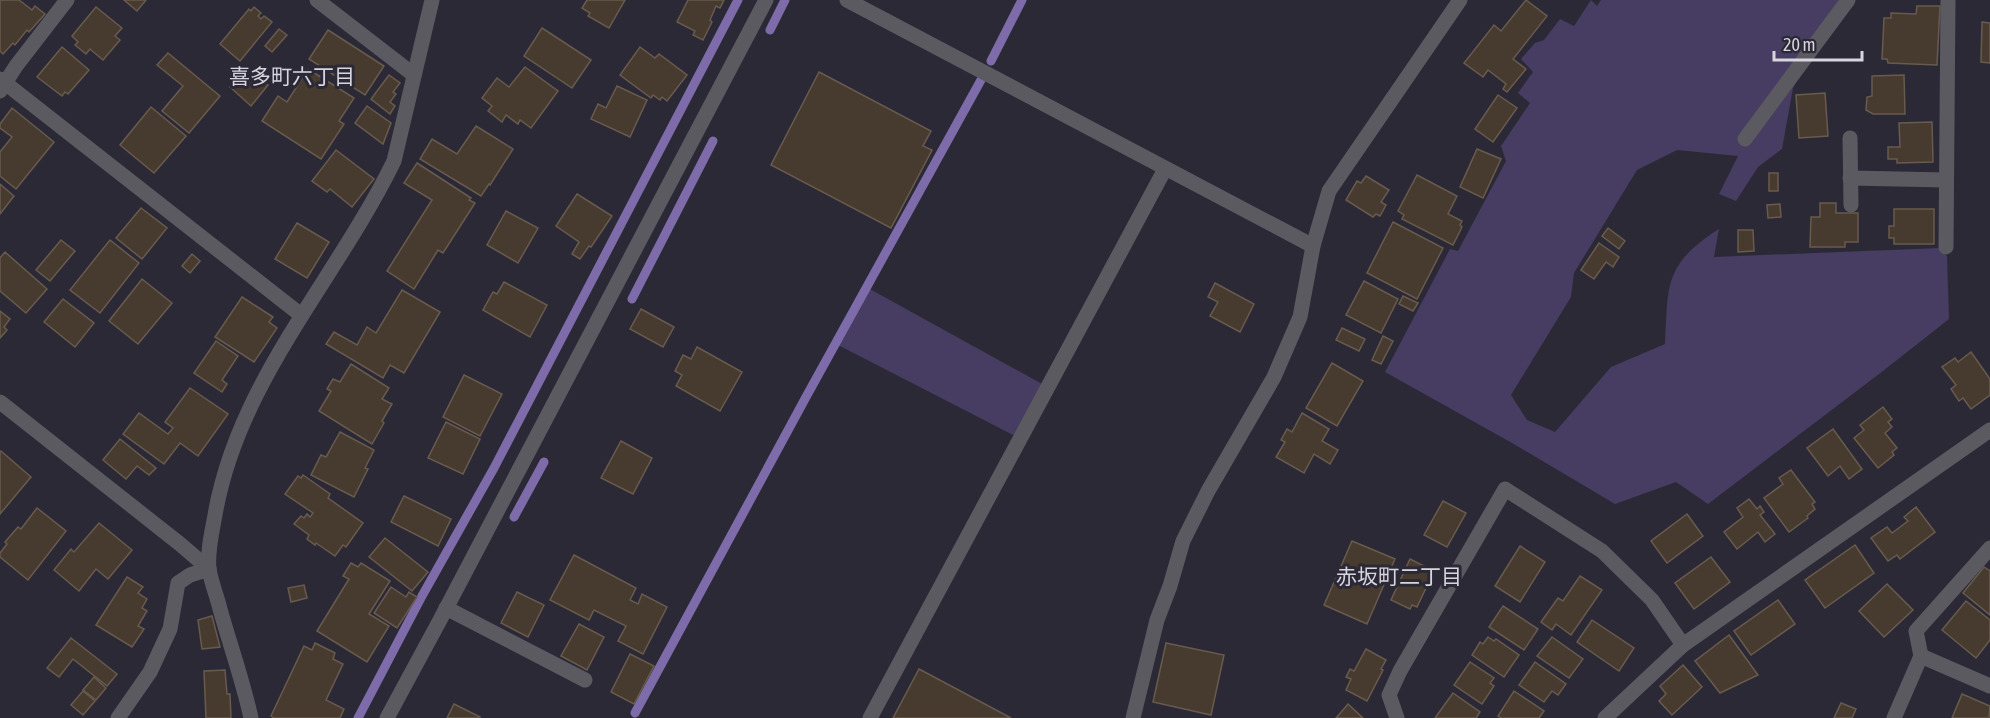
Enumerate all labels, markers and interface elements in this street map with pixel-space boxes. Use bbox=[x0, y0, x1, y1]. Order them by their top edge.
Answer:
scale bar bbox=[1774, 24, 1862, 62]
text: 20 m bbox=[1783, 34, 1815, 55]
district label: 喜多町六丁目 bbox=[229, 64, 355, 88]
district label: 赤坂町二丁目 bbox=[1336, 564, 1462, 588]

